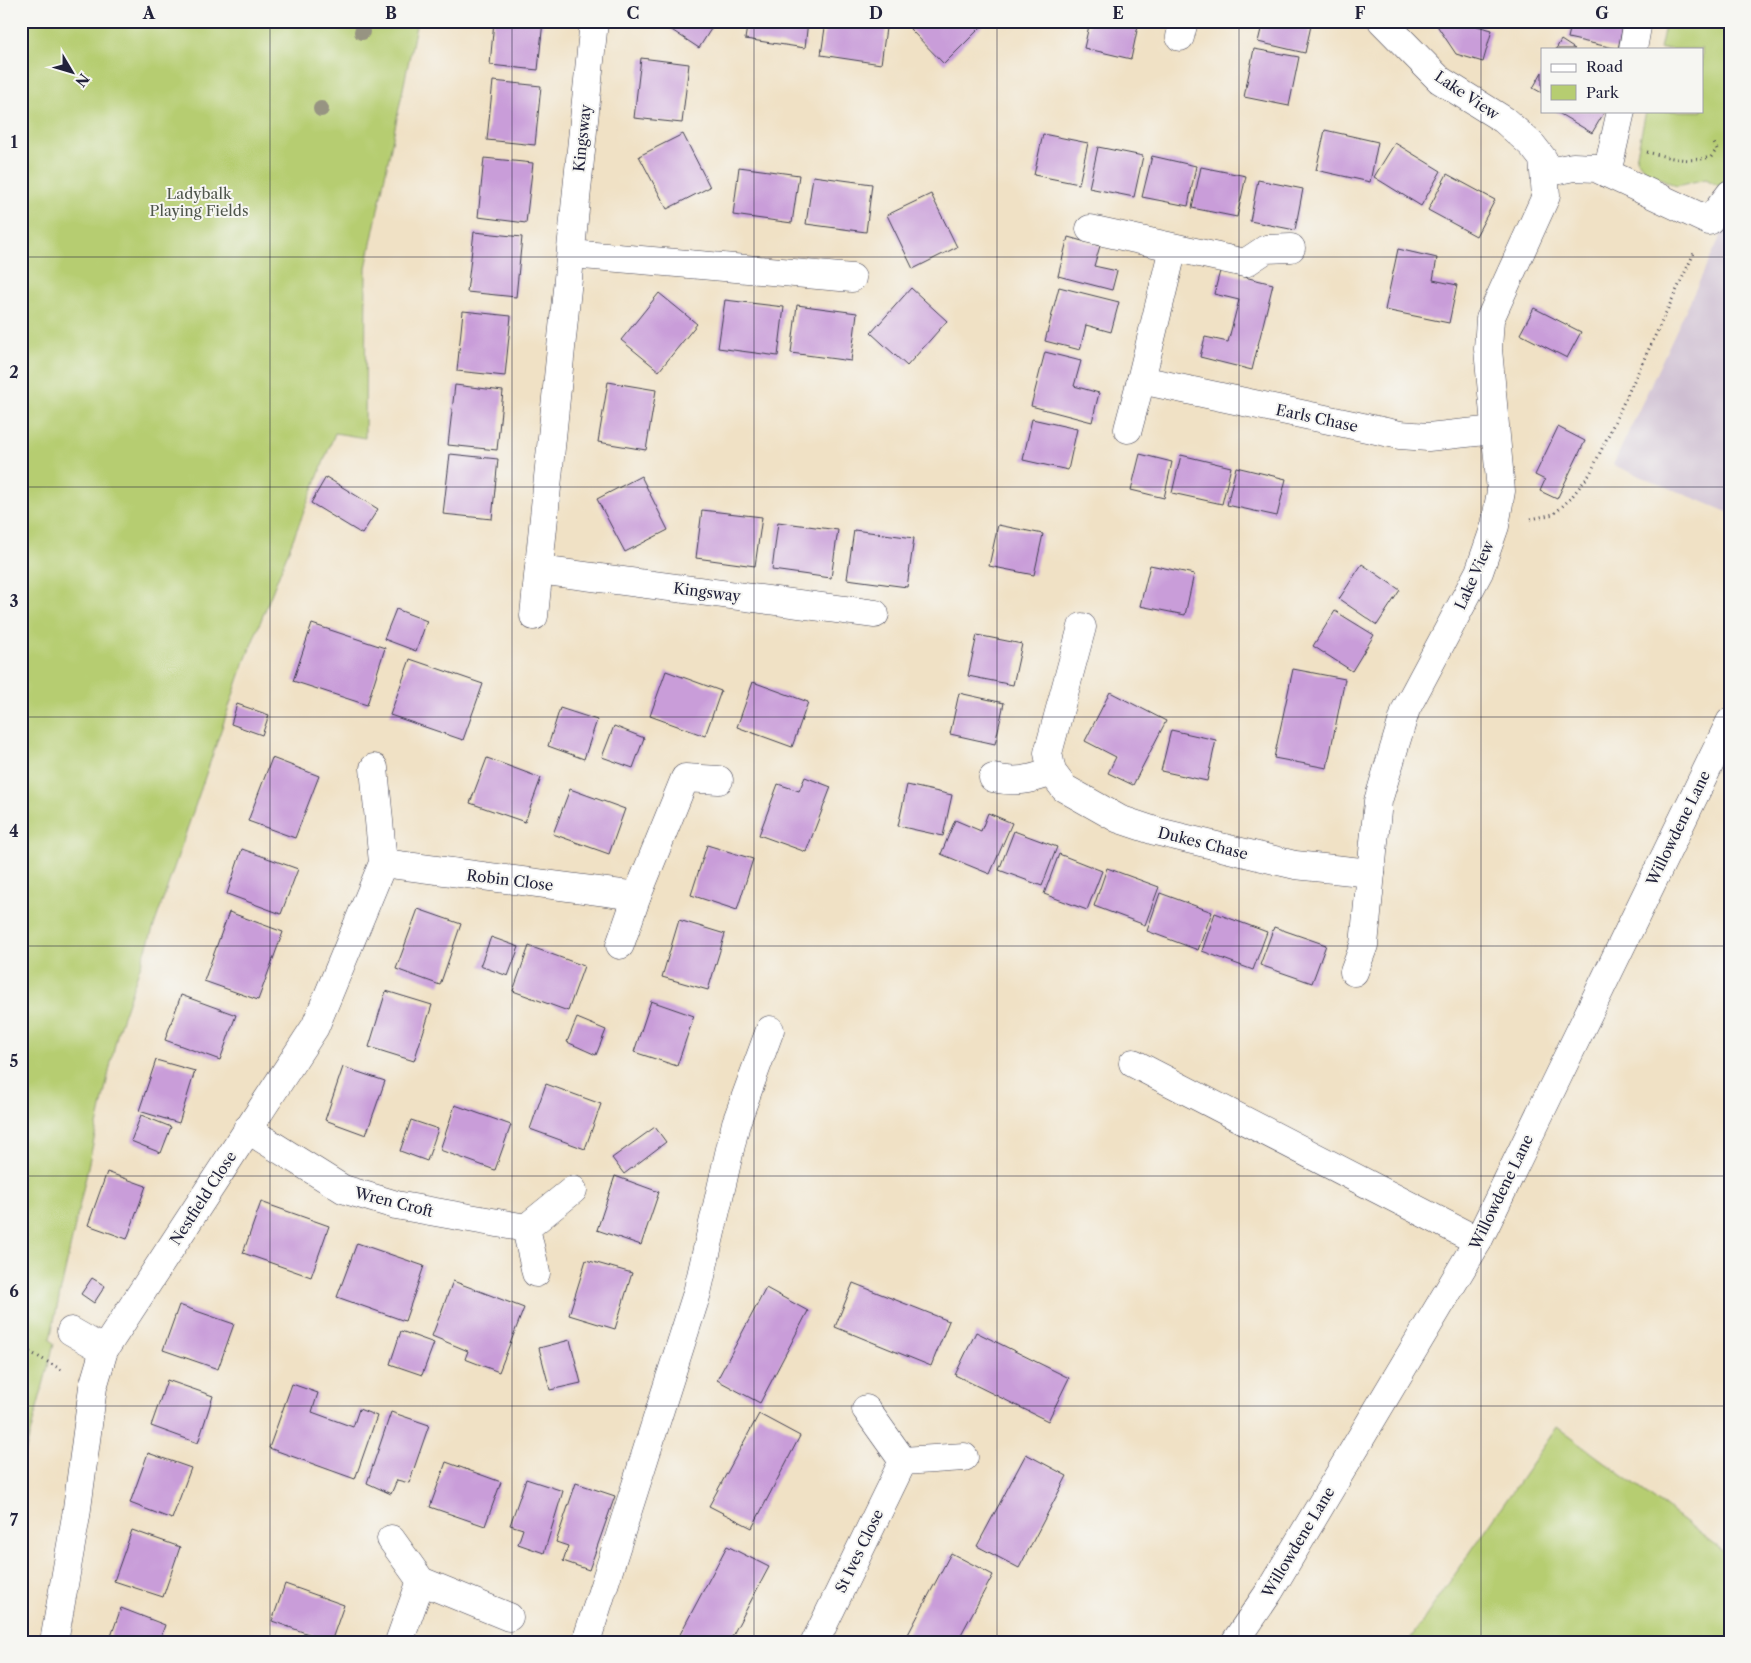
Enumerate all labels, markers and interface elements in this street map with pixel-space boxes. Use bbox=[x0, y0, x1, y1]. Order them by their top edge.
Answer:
text: A bbox=[142, 3, 156, 23]
text: B bbox=[385, 3, 397, 23]
text: C bbox=[627, 3, 639, 23]
text: D bbox=[869, 3, 883, 23]
text: E bbox=[1112, 3, 1124, 23]
text: F bbox=[1355, 3, 1366, 23]
text: G bbox=[1595, 3, 1609, 23]
north arrow bbox=[48, 48, 98, 98]
legend bbox=[1541, 48, 1704, 112]
text: Road bbox=[1586, 57, 1623, 76]
street label: Lake View bbox=[1431, 67, 1503, 124]
text: N bbox=[71, 70, 93, 90]
text: Park bbox=[1586, 83, 1620, 102]
street label: Kingsway bbox=[569, 103, 595, 173]
text: 1 bbox=[10, 132, 18, 152]
park label: Ladybalk Playing Fields bbox=[150, 184, 248, 220]
text: 2 bbox=[9, 362, 19, 382]
street label: Earls Chase bbox=[1274, 400, 1360, 436]
street label: Lake View bbox=[1450, 537, 1498, 612]
street label: Kingsway bbox=[672, 578, 742, 606]
text: 3 bbox=[9, 591, 19, 611]
street label: Willowdene Lane bbox=[1642, 767, 1714, 889]
text: 4 bbox=[9, 821, 19, 841]
street label: Dukes Chase bbox=[1156, 823, 1250, 863]
street label: Robin Close bbox=[466, 865, 554, 895]
text: 5 bbox=[10, 1051, 19, 1071]
street label: Willowdene Lane bbox=[1465, 1131, 1537, 1253]
street label: Nestfield Close bbox=[166, 1148, 240, 1248]
street label: Wren Croft bbox=[352, 1183, 436, 1221]
text: 6 bbox=[9, 1281, 19, 1301]
street label: Willowdene Lane bbox=[1257, 1483, 1338, 1602]
street label: St Ives Close bbox=[831, 1506, 887, 1596]
text: 7 bbox=[10, 1510, 19, 1530]

